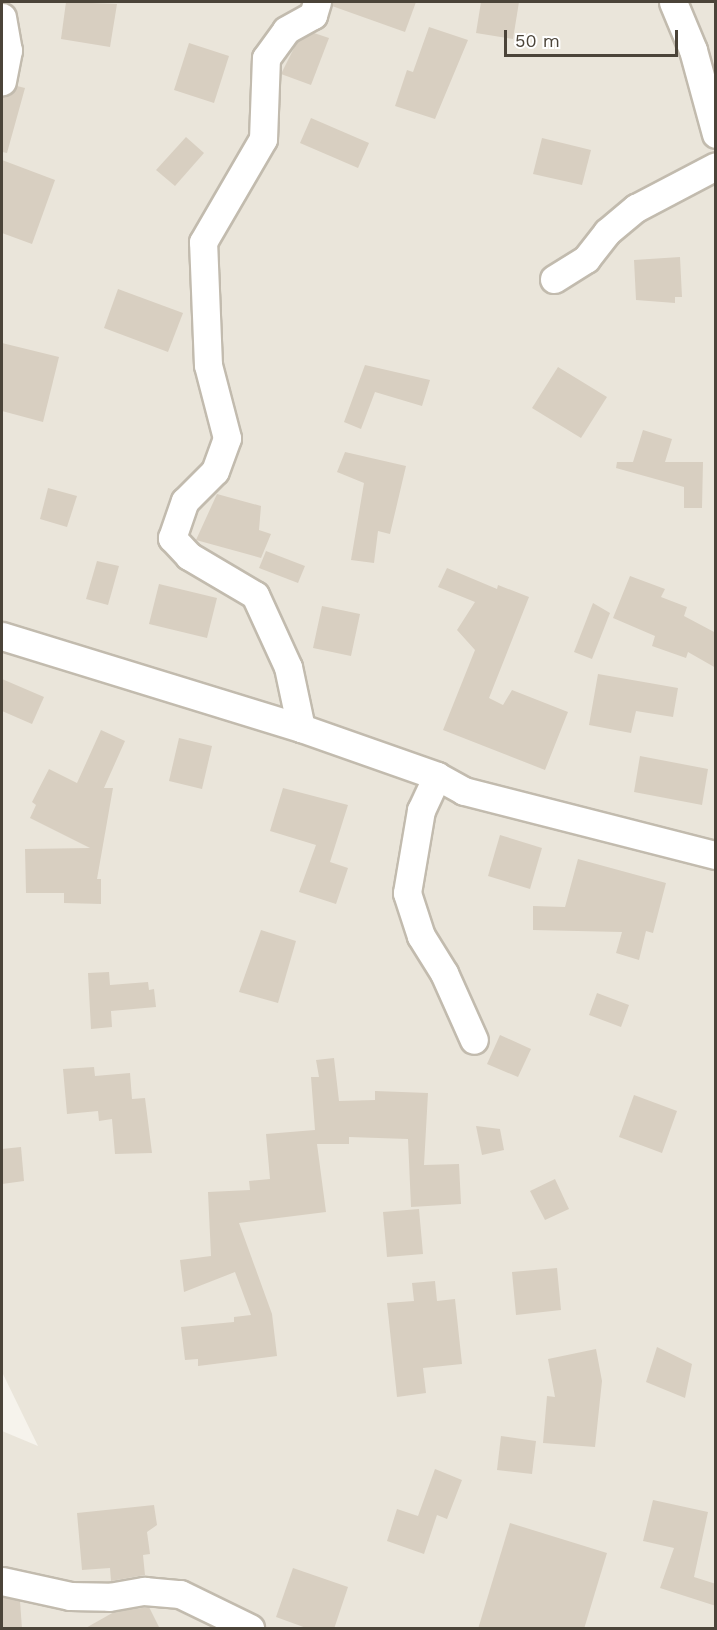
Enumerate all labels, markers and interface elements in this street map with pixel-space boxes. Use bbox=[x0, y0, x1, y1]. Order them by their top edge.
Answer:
scale bar bbox=[507, 18, 681, 56]
text: 50 m bbox=[515, 30, 560, 51]

